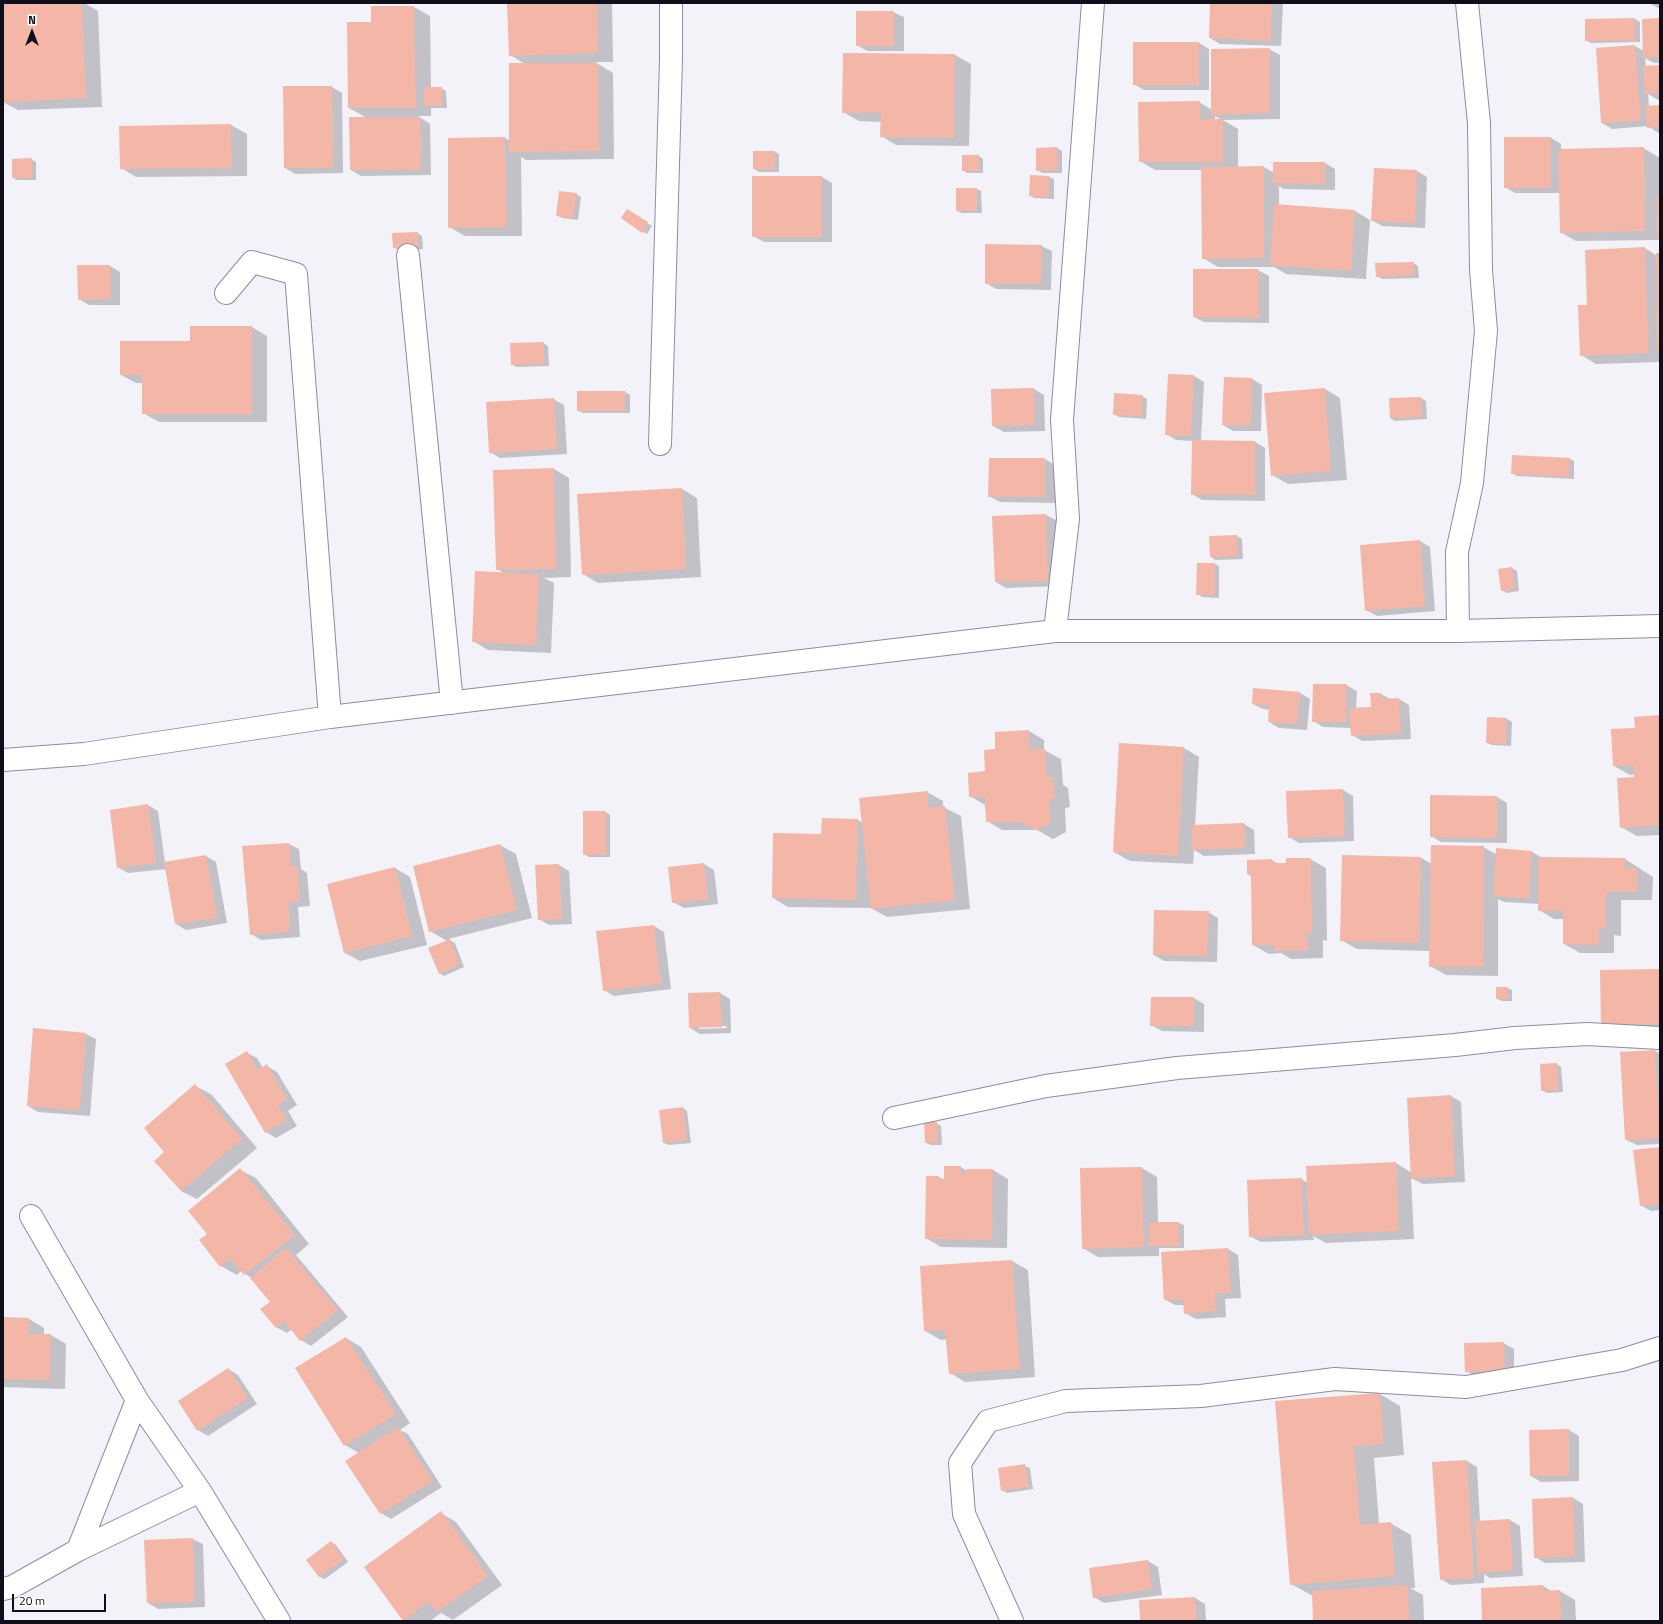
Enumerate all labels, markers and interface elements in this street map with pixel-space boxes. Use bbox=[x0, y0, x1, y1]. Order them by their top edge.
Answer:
north arrow bbox=[12, 12, 52, 52]
text: N bbox=[28, 12, 36, 28]
scale bar bbox=[14, 1586, 108, 1612]
text: 20 m bbox=[19, 1591, 45, 1610]

